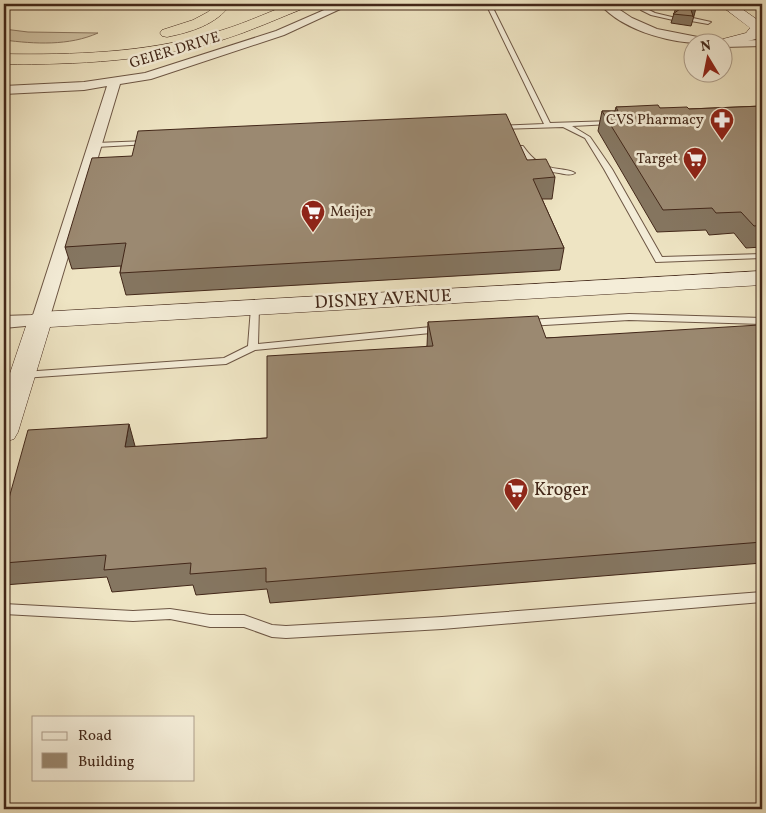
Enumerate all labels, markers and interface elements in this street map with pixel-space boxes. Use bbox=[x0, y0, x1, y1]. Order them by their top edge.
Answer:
street label: GEIER DRIVE bbox=[127, 27, 223, 75]
north arrow bbox=[684, 32, 734, 82]
text: N bbox=[699, 36, 713, 57]
pharmacy icon: CVS Pharmacy bbox=[709, 107, 735, 141]
place label: CVS Pharmacy bbox=[606, 110, 704, 131]
supermarket icon: Target bbox=[682, 146, 708, 180]
place label: Target bbox=[636, 149, 678, 170]
supermarket icon: Meijer bbox=[300, 199, 326, 233]
place label: Meijer bbox=[330, 202, 373, 223]
street label: DISNEY AVENUE bbox=[314, 284, 452, 316]
supermarket icon: Kroger bbox=[503, 477, 529, 511]
place label: Kroger bbox=[534, 478, 589, 503]
legend bbox=[32, 716, 195, 780]
text: Road bbox=[78, 726, 112, 747]
text: Building bbox=[78, 752, 135, 773]

